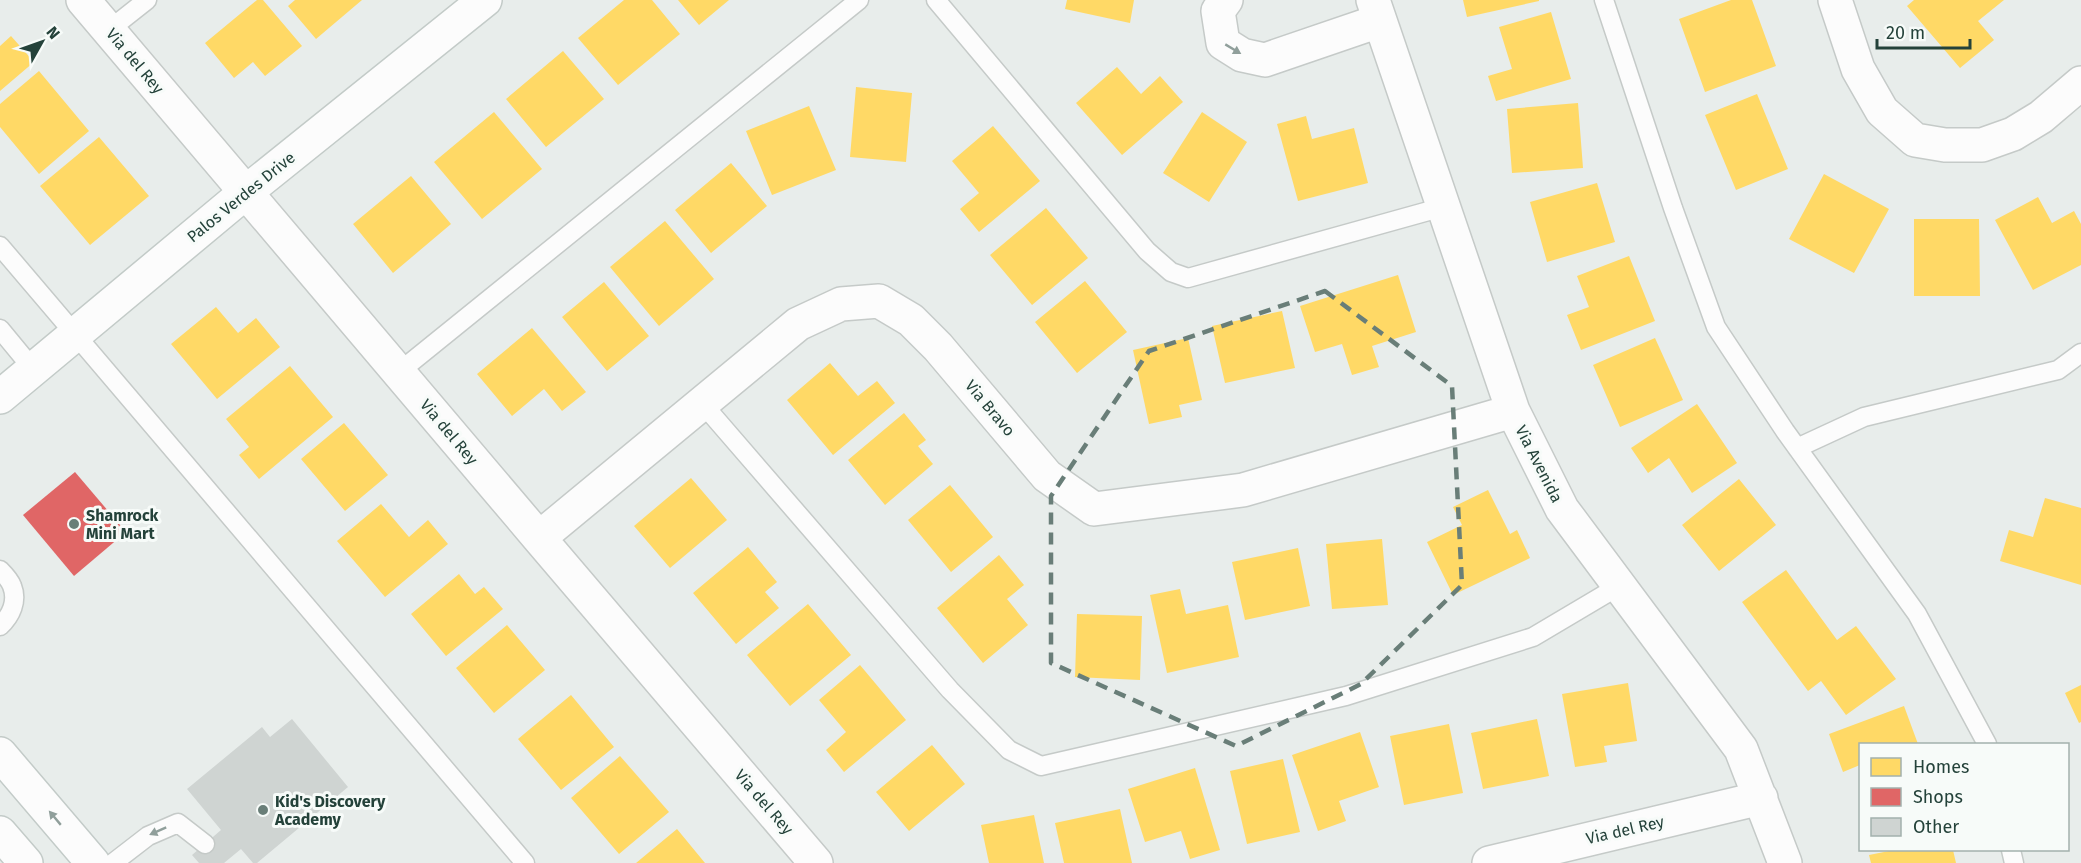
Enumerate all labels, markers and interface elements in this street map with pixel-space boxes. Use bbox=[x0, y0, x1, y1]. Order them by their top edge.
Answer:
north arrow bbox=[12, 12, 72, 72]
scale bar bbox=[1877, 12, 1970, 50]
text: 20 m bbox=[1886, 22, 1925, 44]
text: N bbox=[42, 23, 64, 43]
street label: Via del Rey bbox=[102, 24, 168, 98]
one-way arrow bbox=[1225, 44, 1241, 55]
street label: Palos Verdes Drive bbox=[183, 148, 299, 246]
street label: Via Bravo bbox=[961, 376, 1019, 440]
street label: Via del Rey bbox=[416, 395, 482, 469]
street label: Via Avenida bbox=[1511, 422, 1567, 506]
place label: Shamrock Mini Mart bbox=[86, 506, 159, 543]
marker: Shamrock Mini Mart bbox=[67, 517, 81, 531]
legend bbox=[1859, 743, 2069, 851]
text: Homes bbox=[1913, 756, 1969, 778]
street label: Via del Rey bbox=[731, 766, 797, 838]
text: Shops bbox=[1913, 786, 1963, 808]
place label: Kid's Discovery Academy bbox=[274, 792, 386, 829]
marker: Kid's Discovery Academy bbox=[256, 803, 270, 817]
one-way arrow bbox=[48, 811, 62, 826]
street label: Via del Rey bbox=[1584, 812, 1666, 848]
text: Other bbox=[1913, 816, 1959, 838]
one-way arrow bbox=[150, 827, 167, 836]

